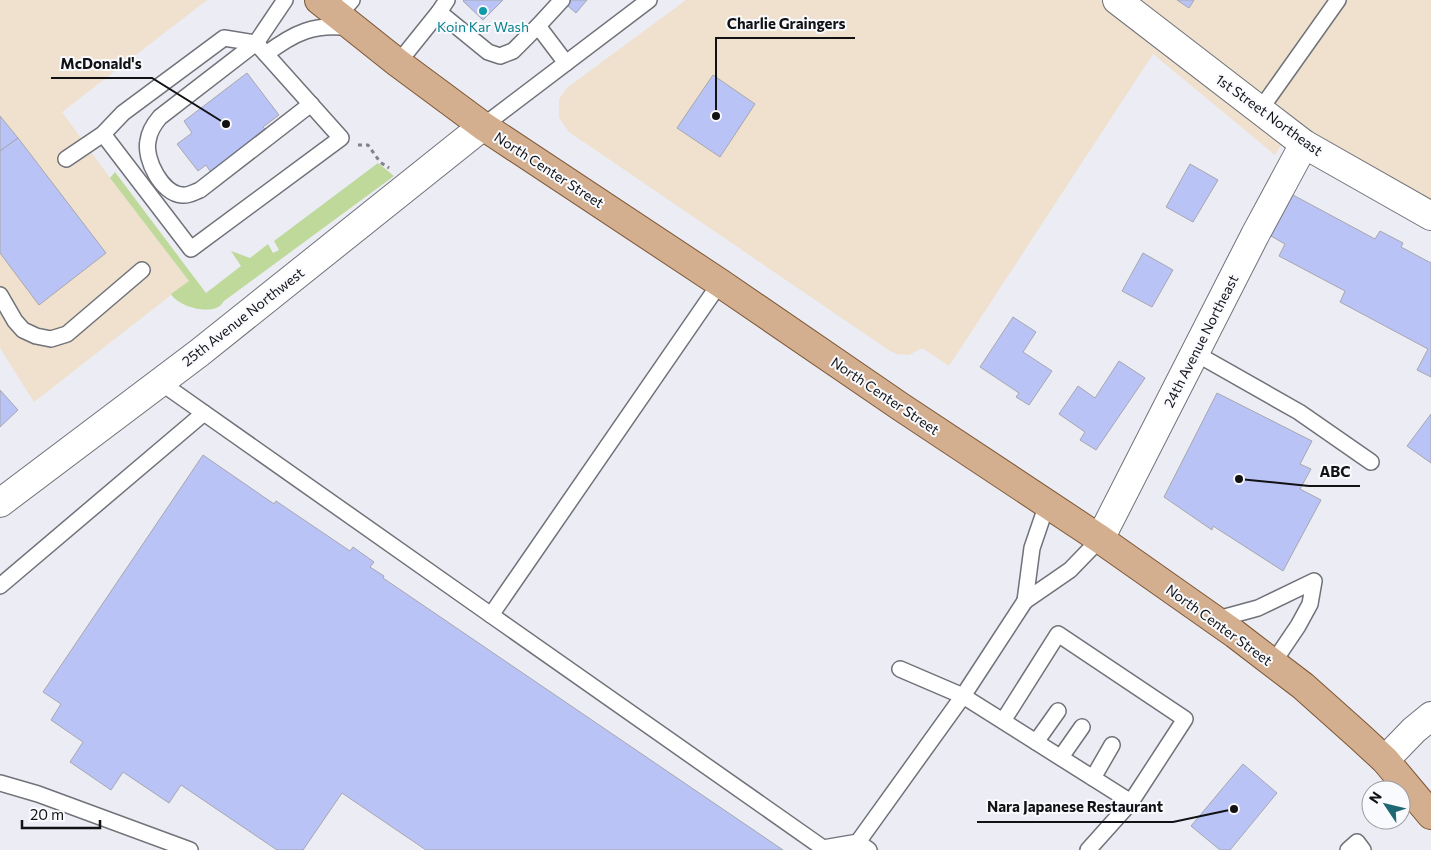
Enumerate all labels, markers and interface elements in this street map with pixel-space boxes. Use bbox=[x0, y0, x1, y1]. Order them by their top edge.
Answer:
marker: Koin Kar Wash bbox=[477, 5, 489, 17]
callout: Charlie Graingers bbox=[716, 8, 855, 38]
text: Charlie Graingers bbox=[727, 14, 845, 32]
place label: Koin Kar Wash bbox=[437, 18, 529, 35]
callout: McDonald's bbox=[51, 48, 152, 78]
text: McDonald's bbox=[60, 54, 142, 72]
street label: 1st Street Northeast bbox=[1213, 70, 1326, 159]
street label: North Center Street bbox=[491, 128, 607, 211]
street label: 25th Avenue Northwest bbox=[178, 264, 307, 370]
street label: 24th Avenue Northeast bbox=[1160, 271, 1242, 410]
street label: North Center Street bbox=[828, 353, 943, 438]
callout: ABC bbox=[1309, 456, 1360, 486]
text: ABC bbox=[1320, 462, 1350, 480]
street label: North Center Street bbox=[1163, 580, 1276, 669]
north arrow bbox=[1361, 780, 1411, 830]
text: N bbox=[1365, 788, 1385, 806]
callout: Nara Japanese Restaurant bbox=[977, 792, 1173, 822]
text: Nara Japanese Restaurant bbox=[987, 797, 1163, 815]
scale bar bbox=[22, 798, 100, 830]
text: 20 m bbox=[30, 805, 64, 823]

